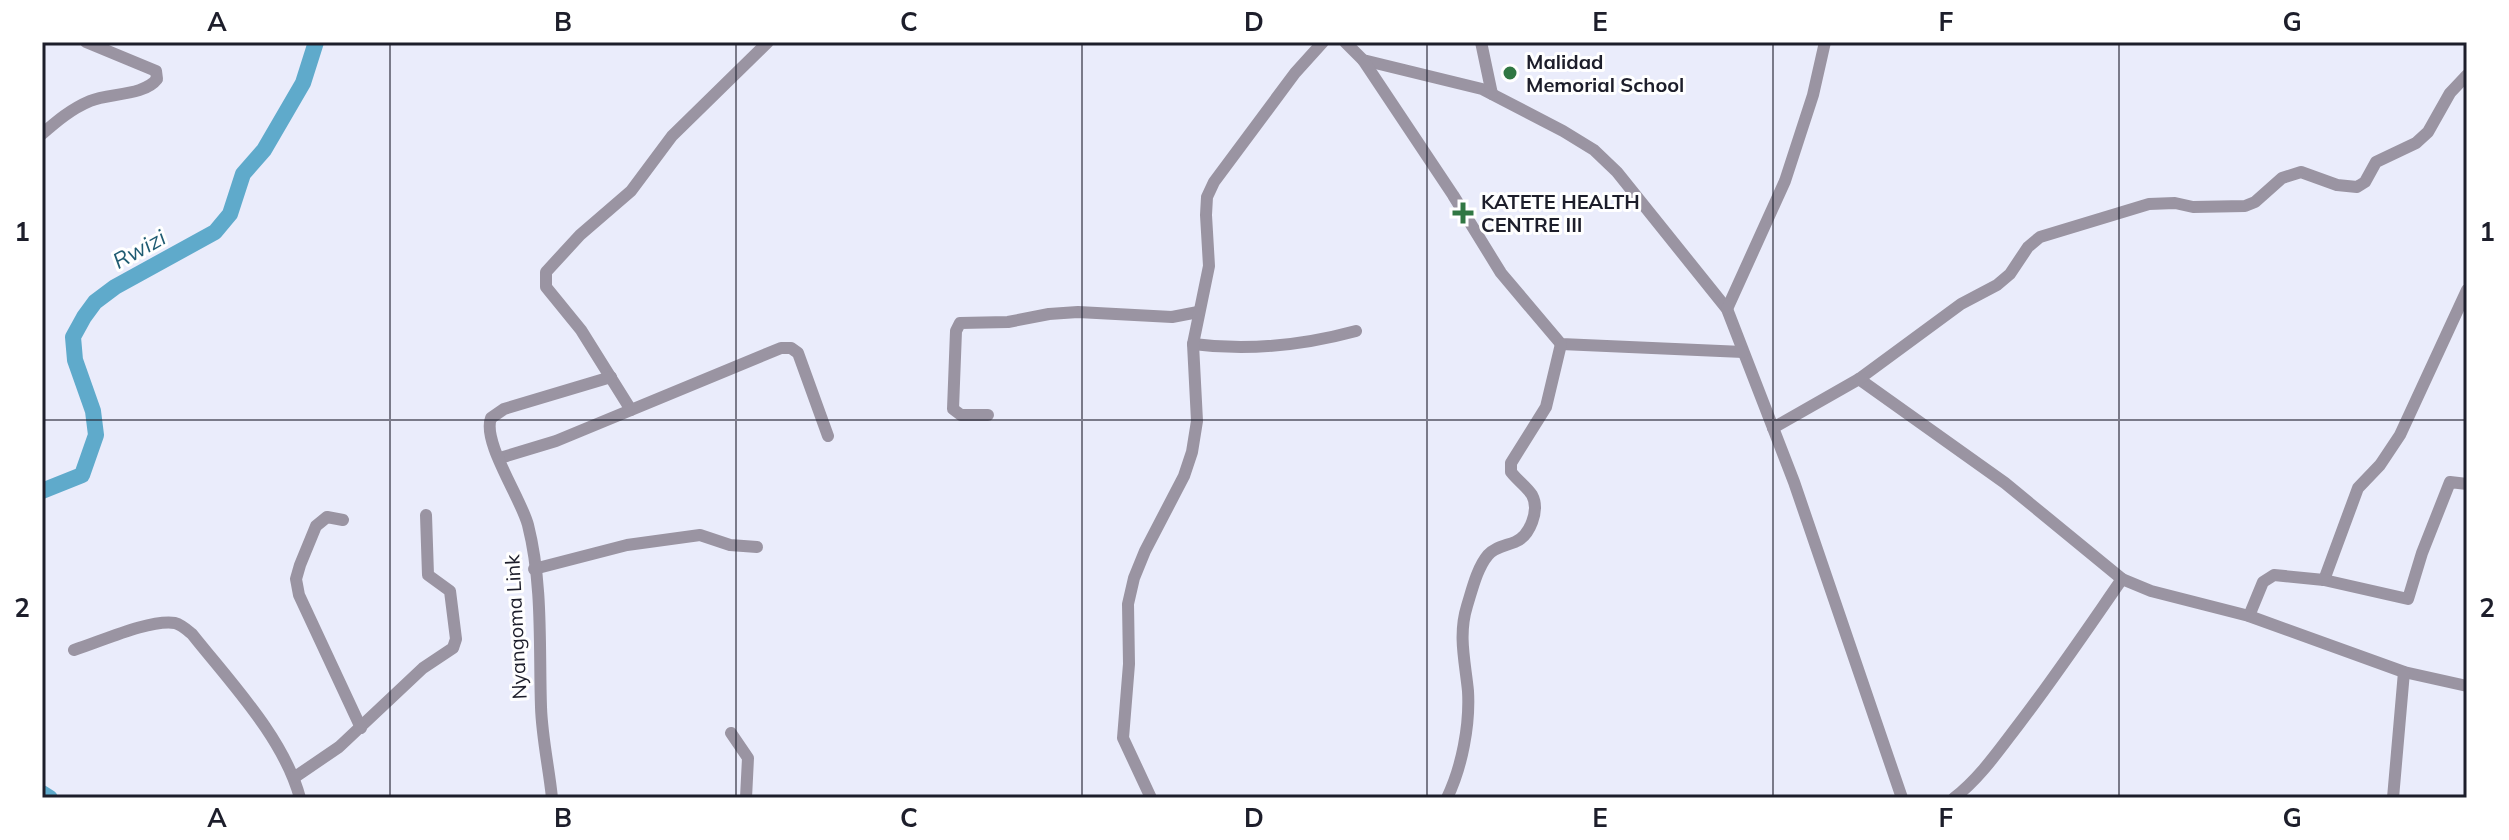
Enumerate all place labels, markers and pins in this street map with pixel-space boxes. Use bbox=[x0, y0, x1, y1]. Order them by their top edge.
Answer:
place label: Malidad Memorial School bbox=[1526, 49, 1684, 97]
marker: Malidad Memorial School bbox=[1501, 64, 1519, 82]
place label: KATETE HEALTH CENTRE III bbox=[1481, 189, 1640, 237]
marker: KATETE HEALTH CENTRE III bbox=[1452, 202, 1474, 224]

